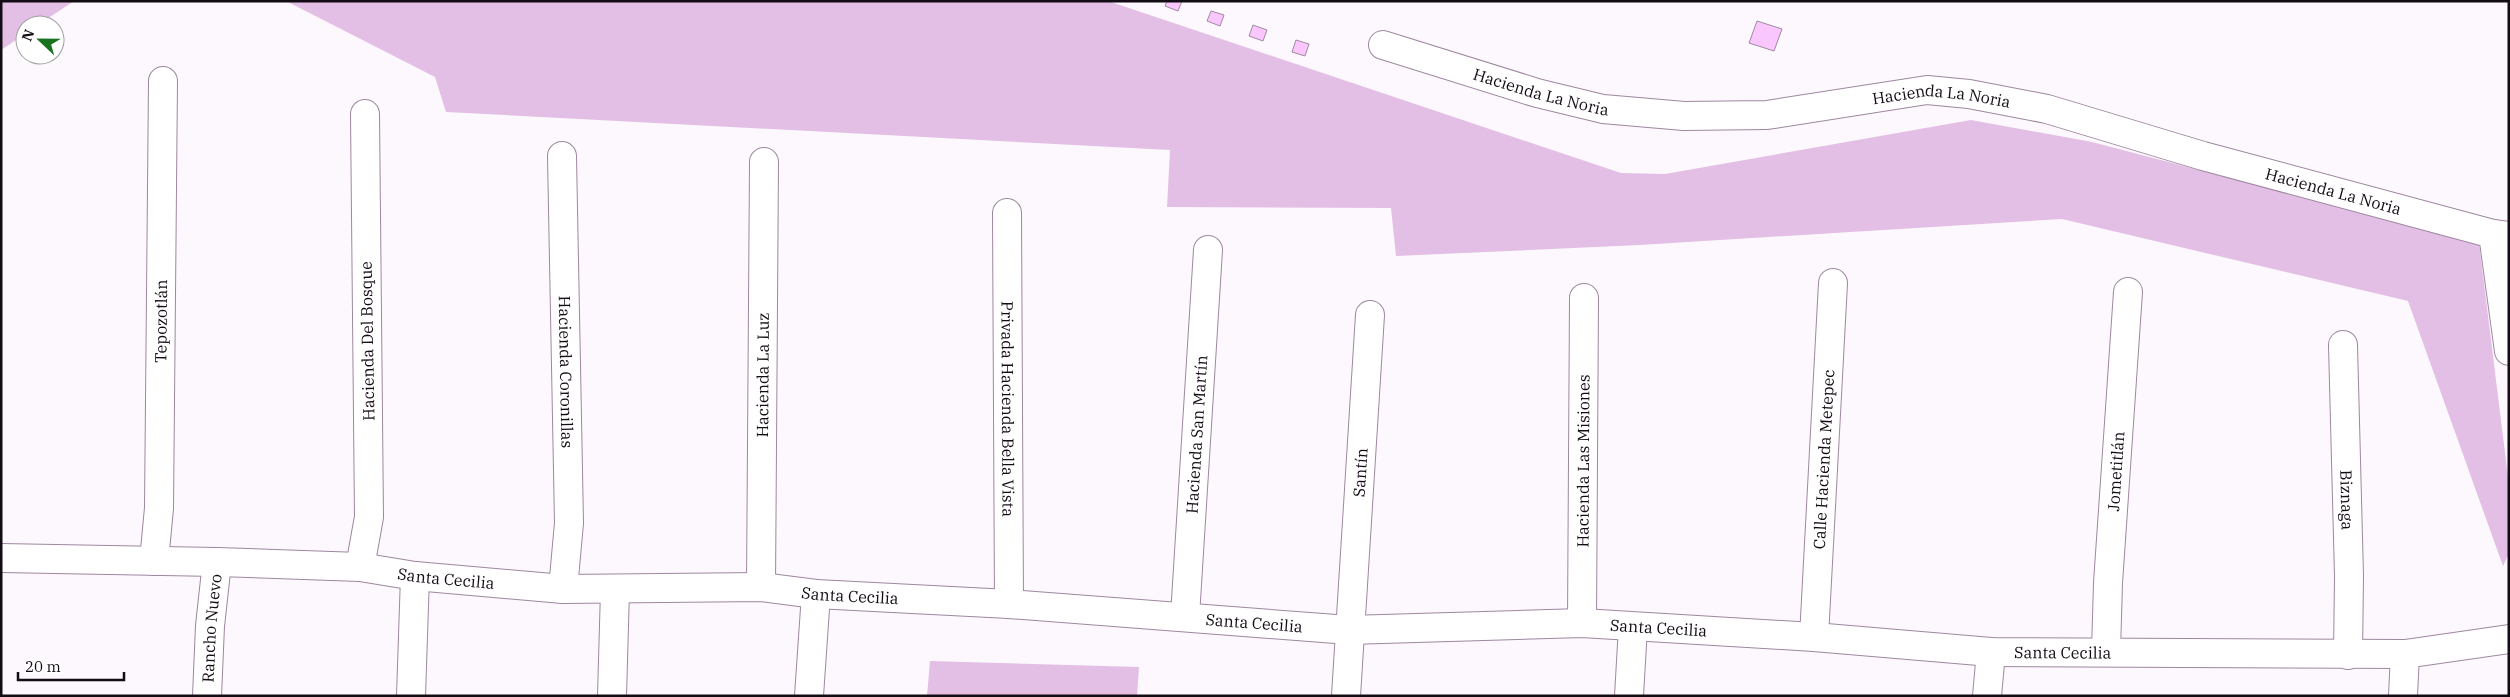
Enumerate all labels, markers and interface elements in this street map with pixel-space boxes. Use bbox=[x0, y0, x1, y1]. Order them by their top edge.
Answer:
north arrow bbox=[15, 15, 65, 65]
text: N bbox=[18, 27, 38, 44]
street label: Hacienda La Noria bbox=[1471, 64, 1610, 119]
street label: Hacienda La Noria bbox=[1871, 80, 2013, 112]
street label: Hacienda La Noria bbox=[2263, 163, 2404, 219]
street label: Hacienda Del Bosque bbox=[356, 261, 378, 421]
street label: Tepozotlán bbox=[150, 279, 171, 363]
street label: Hacienda Coronillas bbox=[555, 296, 578, 448]
street label: Privada Hacienda Bella Vista bbox=[997, 301, 1019, 517]
street label: Hacienda La Luz bbox=[752, 312, 773, 438]
street label: Hacienda San Martín bbox=[1181, 355, 1211, 514]
street label: Calle Hacienda Metepec bbox=[1809, 369, 1838, 550]
street label: Hacienda Las Misiones bbox=[1572, 374, 1594, 548]
street label: Jometitlán bbox=[2103, 431, 2128, 512]
street label: Santín bbox=[1349, 447, 1372, 498]
street label: Biznaga bbox=[2336, 470, 2358, 531]
street label: Santa Cecilia bbox=[396, 563, 496, 593]
street label: Rancho Nuevo bbox=[198, 573, 226, 683]
street label: Santa Cecilia bbox=[800, 582, 899, 608]
street label: Santa Cecilia bbox=[1205, 609, 1304, 636]
street label: Santa Cecilia bbox=[1609, 615, 1708, 641]
street label: Santa Cecilia bbox=[2014, 642, 2112, 663]
scale bar bbox=[18, 650, 124, 682]
text: 20 m bbox=[25, 657, 61, 676]

